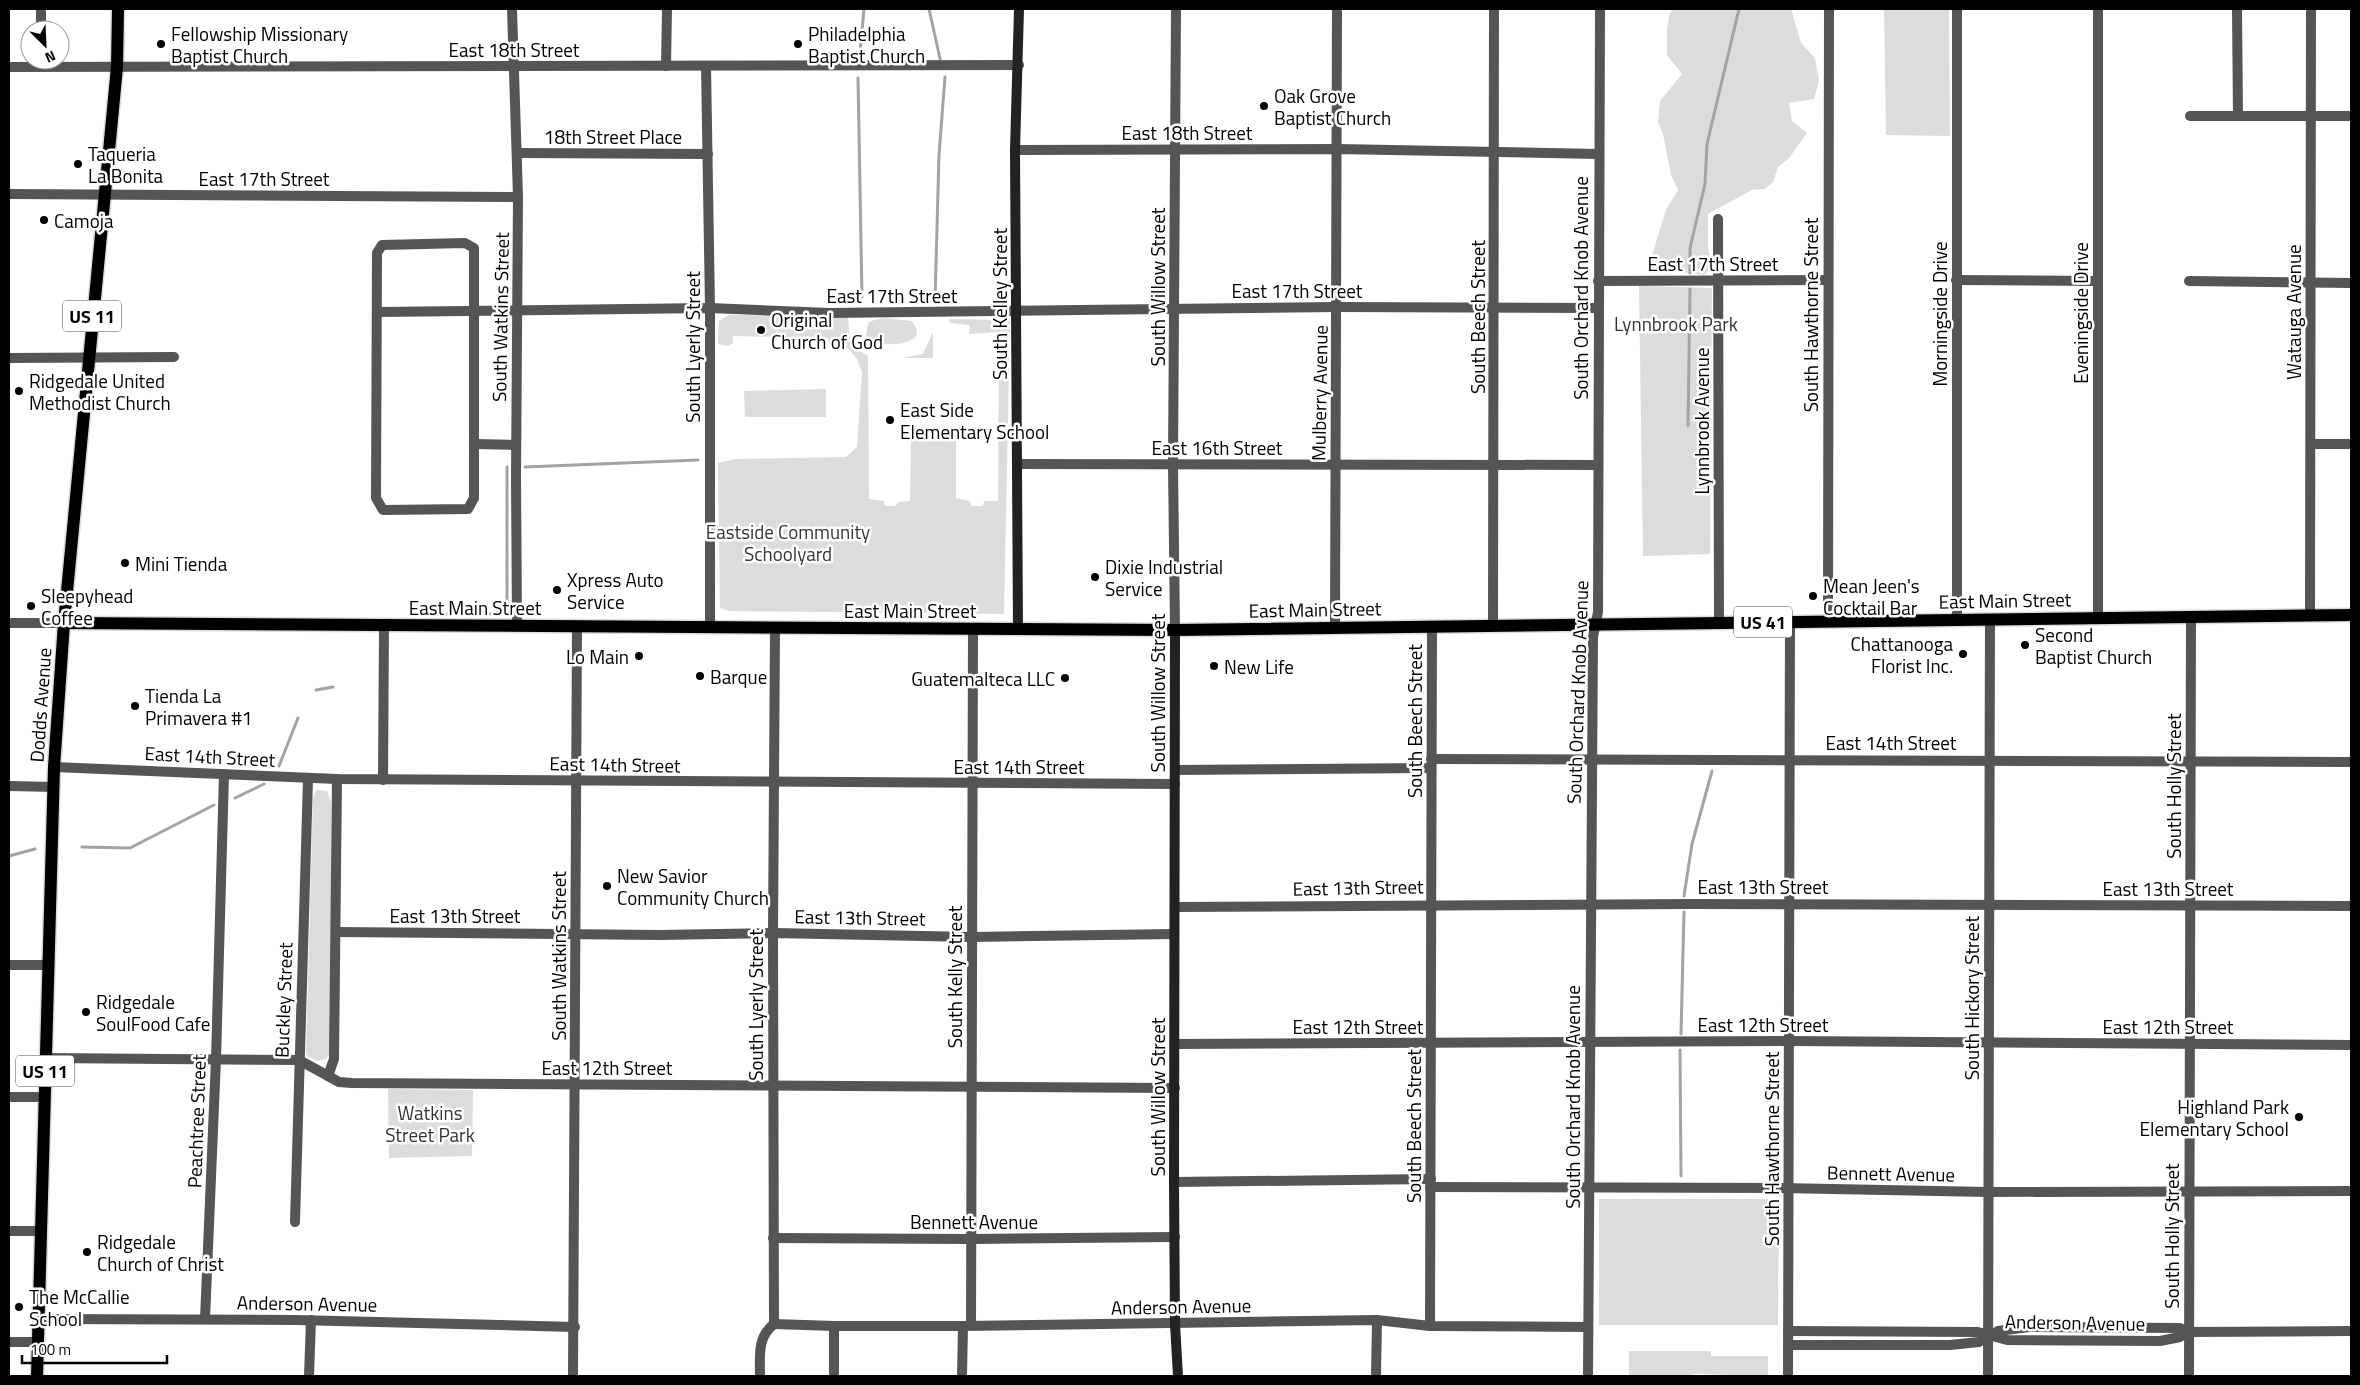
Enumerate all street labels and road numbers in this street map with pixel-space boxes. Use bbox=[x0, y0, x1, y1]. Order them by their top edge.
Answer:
street label: East 18th Street bbox=[448, 35, 580, 64]
street label: East 18th Street bbox=[1121, 118, 1253, 147]
street label: 18th Street Place bbox=[544, 122, 682, 151]
street label: East 17th Street bbox=[198, 164, 330, 193]
street label: South Orchard Knob Avenue bbox=[1566, 176, 1595, 400]
street label: South Willow Street bbox=[1143, 207, 1172, 366]
street label: South Hawthorne Street bbox=[1796, 217, 1825, 412]
street label: South Kelley Street bbox=[985, 228, 1014, 380]
street label: South Watkins Street bbox=[484, 232, 516, 402]
street label: South Beech Street bbox=[1463, 240, 1492, 394]
street label: Morningside Drive bbox=[1925, 241, 1954, 387]
street label: Eveningside Drive bbox=[2066, 242, 2095, 384]
street label: Watauga Avenue bbox=[2279, 244, 2308, 380]
street label: East 17th Street bbox=[1647, 249, 1779, 278]
street label: South Lyerly Street bbox=[678, 271, 707, 423]
street label: East 17th Street bbox=[1231, 276, 1363, 305]
street label: East 17th Street bbox=[826, 281, 958, 310]
road number: US 11 bbox=[63, 300, 121, 332]
street label: Mulberry Avenue bbox=[1303, 325, 1335, 461]
street label: Lynnbrook Avenue bbox=[1687, 348, 1716, 494]
street label: East 16th Street bbox=[1151, 433, 1283, 462]
street label: South Orchard Knob Avenue bbox=[1559, 580, 1595, 804]
street label: East Main Street bbox=[1938, 584, 2072, 616]
street label: East Main Street bbox=[409, 593, 542, 622]
street label: East Main Street bbox=[1248, 593, 1382, 625]
street label: East Main Street bbox=[844, 596, 977, 625]
road number: US 41 bbox=[1734, 606, 1792, 638]
street label: South Willow Street bbox=[1143, 613, 1172, 772]
street label: South Beech Street bbox=[1400, 644, 1429, 798]
street label: Dodds Avenue bbox=[22, 647, 58, 763]
street label: South Holly Street bbox=[2159, 713, 2188, 859]
street label: East 14th Street bbox=[1825, 728, 1957, 757]
street label: East 14th Street bbox=[144, 738, 277, 774]
street label: East 14th Street bbox=[549, 748, 681, 780]
street label: East 14th Street bbox=[953, 752, 1085, 781]
street label: South Watkins Street bbox=[544, 871, 573, 1041]
street label: East 13th Street bbox=[1292, 871, 1424, 903]
street label: East 13th Street bbox=[1697, 872, 1829, 901]
street label: East 13th Street bbox=[2102, 874, 2234, 903]
street label: East 13th Street bbox=[389, 901, 521, 930]
street label: East 13th Street bbox=[794, 901, 926, 933]
street label: South Kelly Street bbox=[940, 905, 969, 1048]
street label: South Hickory Street bbox=[1957, 915, 1986, 1080]
street label: South Lyerly Street bbox=[741, 929, 770, 1081]
street label: Buckley Street bbox=[266, 942, 300, 1058]
street label: South Orchard Knob Avenue bbox=[1558, 985, 1587, 1209]
street label: East 12th Street bbox=[1697, 1010, 1829, 1039]
street label: East 12th Street bbox=[1292, 1012, 1424, 1041]
street label: East 12th Street bbox=[2102, 1012, 2234, 1041]
street label: South Willow Street bbox=[1143, 1017, 1172, 1176]
street label: South Beech Street bbox=[1399, 1049, 1428, 1203]
street label: South Hawthorne Street bbox=[1757, 1051, 1786, 1246]
street label: Peachtree Street bbox=[179, 1053, 213, 1189]
street label: East 12th Street bbox=[541, 1053, 673, 1082]
road number: US 11 bbox=[16, 1056, 74, 1086]
street label: Bennett Avenue bbox=[1827, 1157, 1955, 1189]
street label: South Holly Street bbox=[2157, 1163, 2186, 1309]
street label: Bennett Avenue bbox=[910, 1207, 1038, 1236]
street label: Anderson Avenue bbox=[237, 1287, 377, 1319]
street label: Anderson Avenue bbox=[1111, 1290, 1251, 1322]
street label: Anderson Avenue bbox=[2005, 1306, 2145, 1338]

